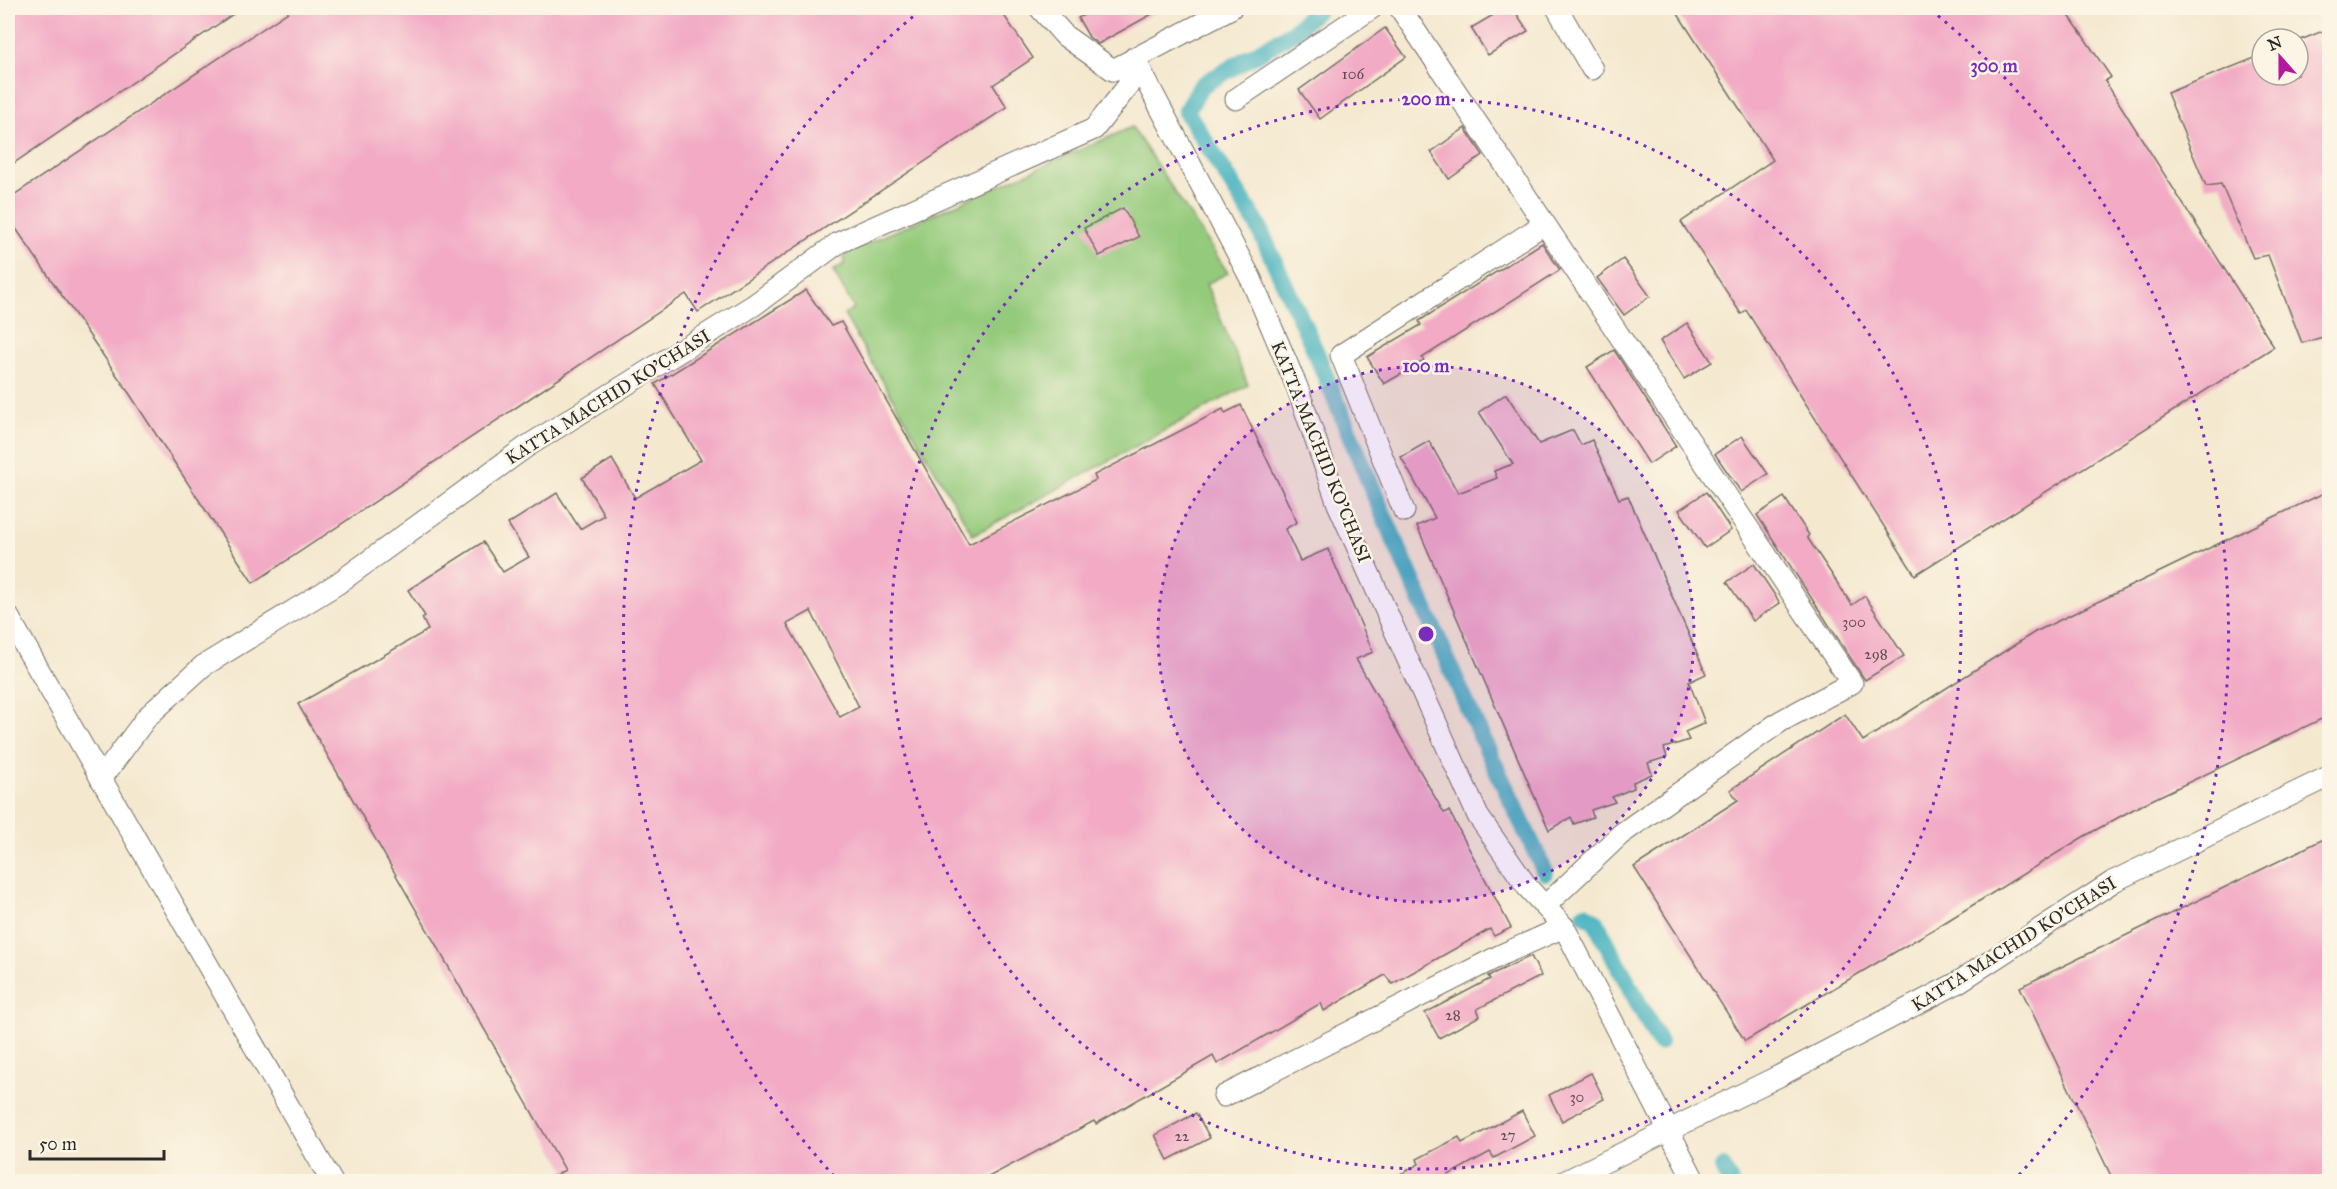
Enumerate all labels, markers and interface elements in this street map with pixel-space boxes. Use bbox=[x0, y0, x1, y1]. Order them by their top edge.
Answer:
north arrow bbox=[2250, 27, 2310, 87]
text: N bbox=[2265, 32, 2285, 55]
text: 300 m bbox=[1970, 55, 2018, 78]
house number: 106 bbox=[1342, 65, 1365, 83]
text: 200 m bbox=[1402, 88, 1451, 110]
street label: KATTA MACHID KO'CHASI bbox=[502, 325, 715, 469]
street label: KATTA MACHID KO'CHASI bbox=[1266, 338, 1376, 566]
text: 100 m bbox=[1403, 355, 1450, 377]
house number: 300 bbox=[1842, 613, 1866, 631]
centre of rings bbox=[1416, 624, 1436, 644]
house number: 298 bbox=[1864, 645, 1888, 663]
street label: KATTA MACHID KO'CHASI bbox=[1908, 872, 2121, 1016]
house number: 28 bbox=[1445, 1006, 1461, 1024]
house number: 30 bbox=[1570, 1088, 1584, 1106]
scale bar bbox=[30, 1123, 164, 1161]
house number: 27 bbox=[1501, 1126, 1516, 1144]
house number: 22 bbox=[1175, 1127, 1190, 1145]
text: 50 m bbox=[39, 1133, 77, 1155]

